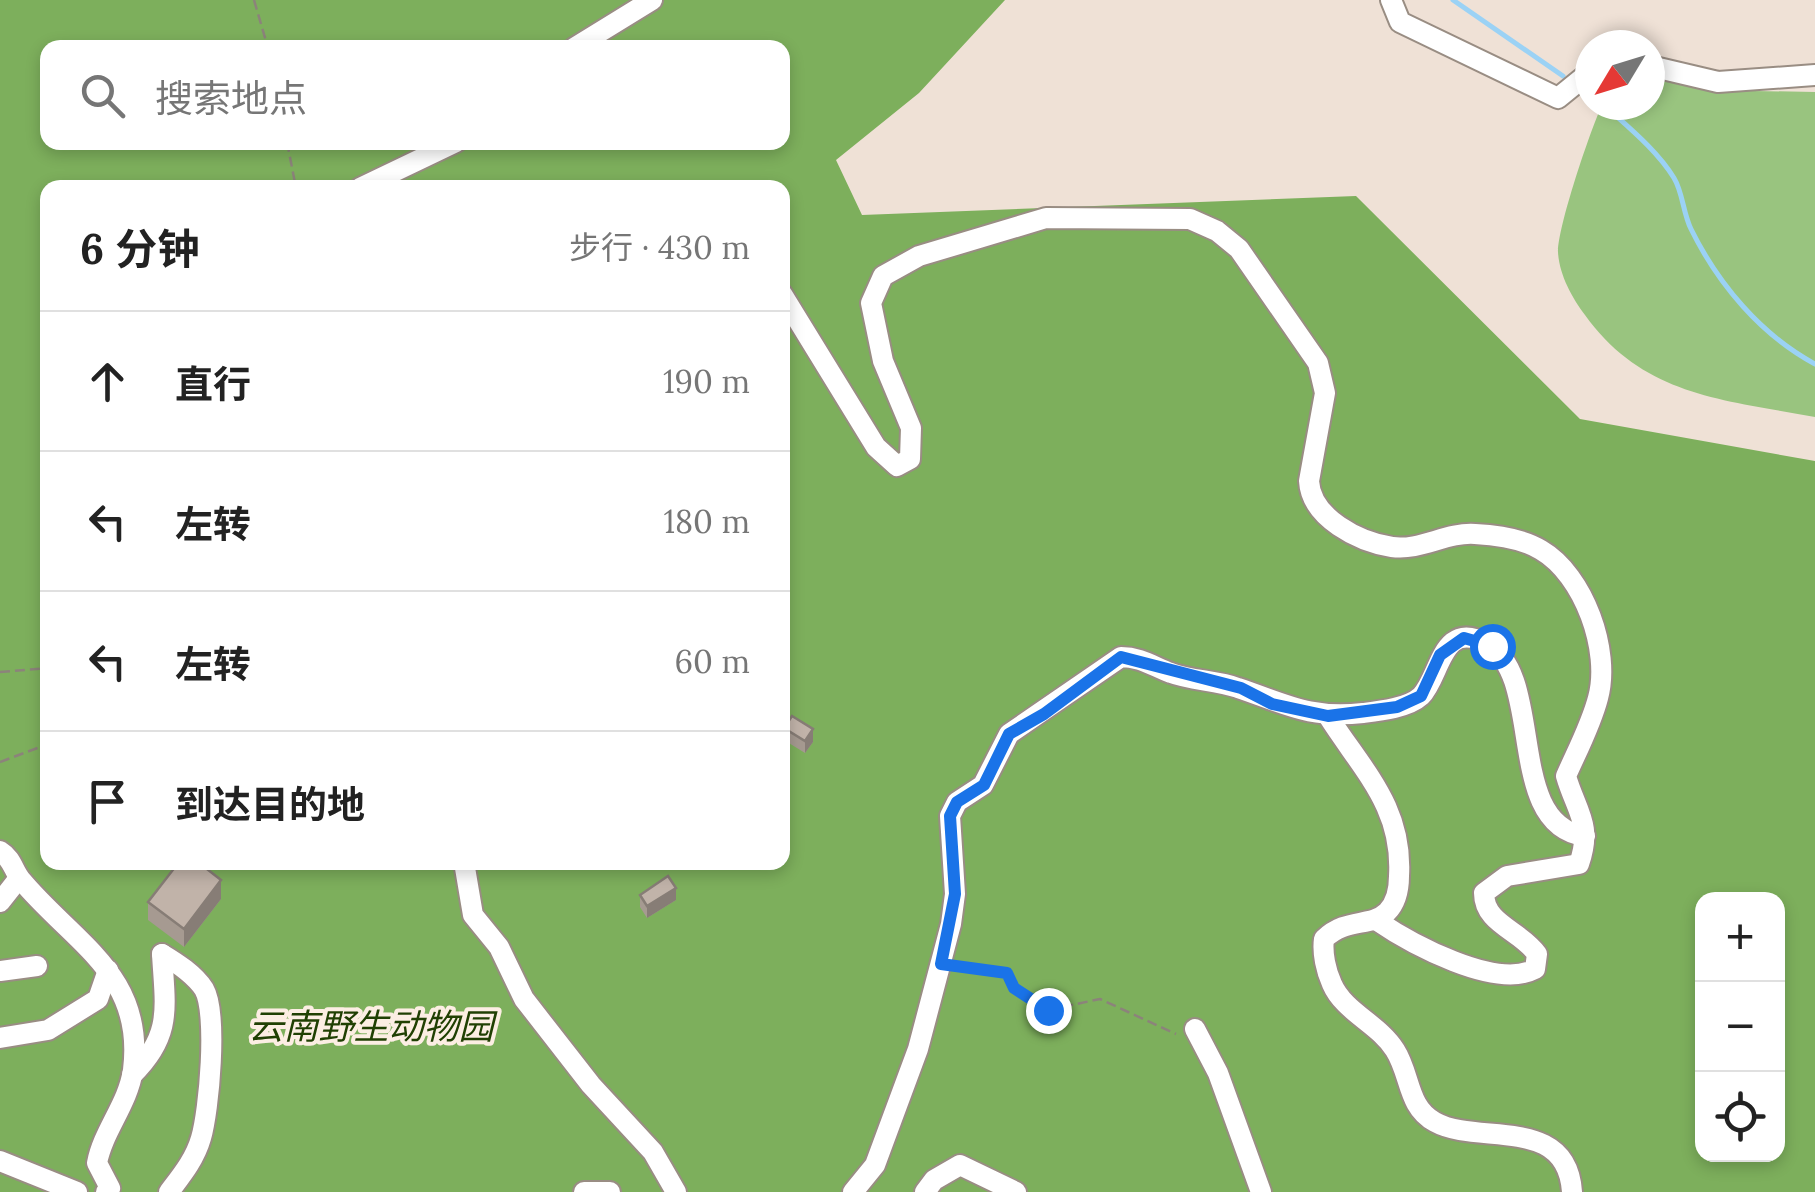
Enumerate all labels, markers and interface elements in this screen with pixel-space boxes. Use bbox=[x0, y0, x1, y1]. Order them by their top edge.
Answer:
north arrow bbox=[1575, 30, 1665, 120]
search box bbox=[40, 40, 790, 150]
icon: search bbox=[75, 68, 130, 123]
text: 搜索地点 bbox=[155, 74, 307, 122]
text: 6 分钟 bbox=[80, 222, 199, 276]
text: 步行 · 430 m bbox=[569, 227, 750, 268]
icon: ahead bbox=[80, 354, 135, 409]
text: 直行 bbox=[175, 360, 251, 408]
text: 190 m bbox=[663, 361, 750, 402]
icon: left bbox=[80, 494, 135, 549]
text: 左转 bbox=[175, 500, 251, 548]
text: 180 m bbox=[663, 501, 750, 542]
route start bbox=[1470, 624, 1516, 670]
icon: left bbox=[80, 634, 135, 689]
text: 左转 bbox=[175, 640, 251, 688]
text: 60 m bbox=[675, 641, 750, 682]
icon: arrive bbox=[80, 774, 135, 829]
text: 到达目的地 bbox=[175, 780, 365, 828]
map controls bbox=[1695, 892, 1785, 1162]
button: + bbox=[1695, 892, 1785, 982]
button: − bbox=[1695, 982, 1785, 1072]
route end bbox=[1026, 988, 1072, 1034]
park label: 云南野生动物园 bbox=[248, 1004, 498, 1049]
button: locate bbox=[1695, 1072, 1785, 1162]

